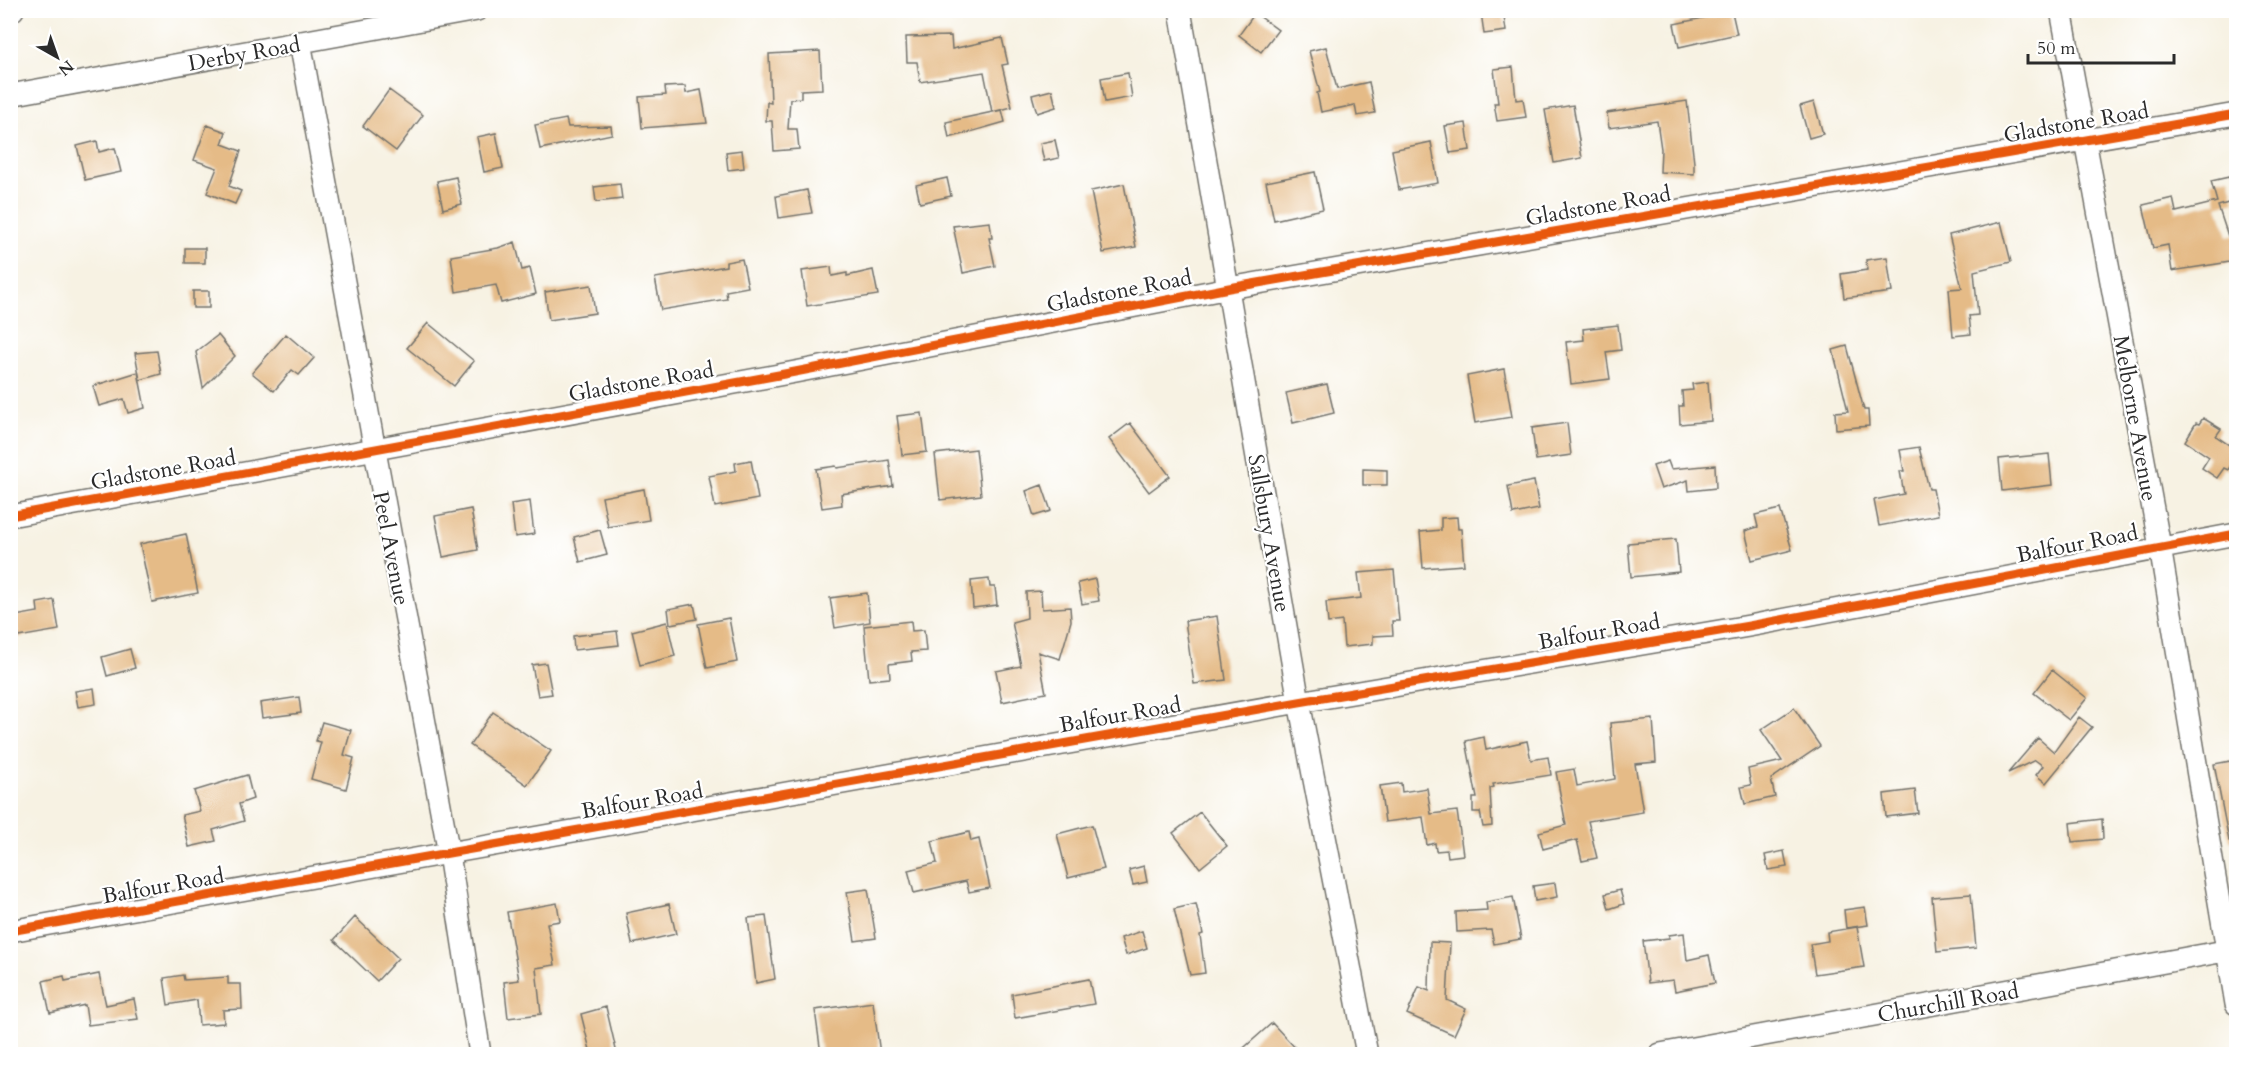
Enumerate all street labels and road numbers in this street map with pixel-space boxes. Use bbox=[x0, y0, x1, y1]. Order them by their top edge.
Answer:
street label: Derby Road bbox=[186, 29, 303, 79]
street label: Gladstone Road bbox=[2001, 95, 2152, 151]
street label: Gladstone Road bbox=[1523, 178, 1674, 234]
street label: Gladstone Road bbox=[1044, 262, 1195, 320]
street label: Melborne Avenue bbox=[2106, 333, 2164, 503]
street label: Gladstone Road bbox=[566, 354, 717, 410]
street label: Gladstone Road bbox=[88, 442, 239, 498]
street label: Sallsbury Avenue bbox=[1240, 452, 1298, 614]
street label: Peel Avenue bbox=[365, 488, 417, 608]
street label: Balfour Road bbox=[2014, 517, 2141, 570]
street label: Balfour Road bbox=[1536, 606, 1663, 657]
street label: Balfour Road bbox=[1057, 689, 1184, 740]
street label: Balfour Road bbox=[579, 775, 706, 826]
street label: Balfour Road bbox=[100, 860, 227, 911]
street label: Churchill Road bbox=[1875, 976, 2021, 1030]

